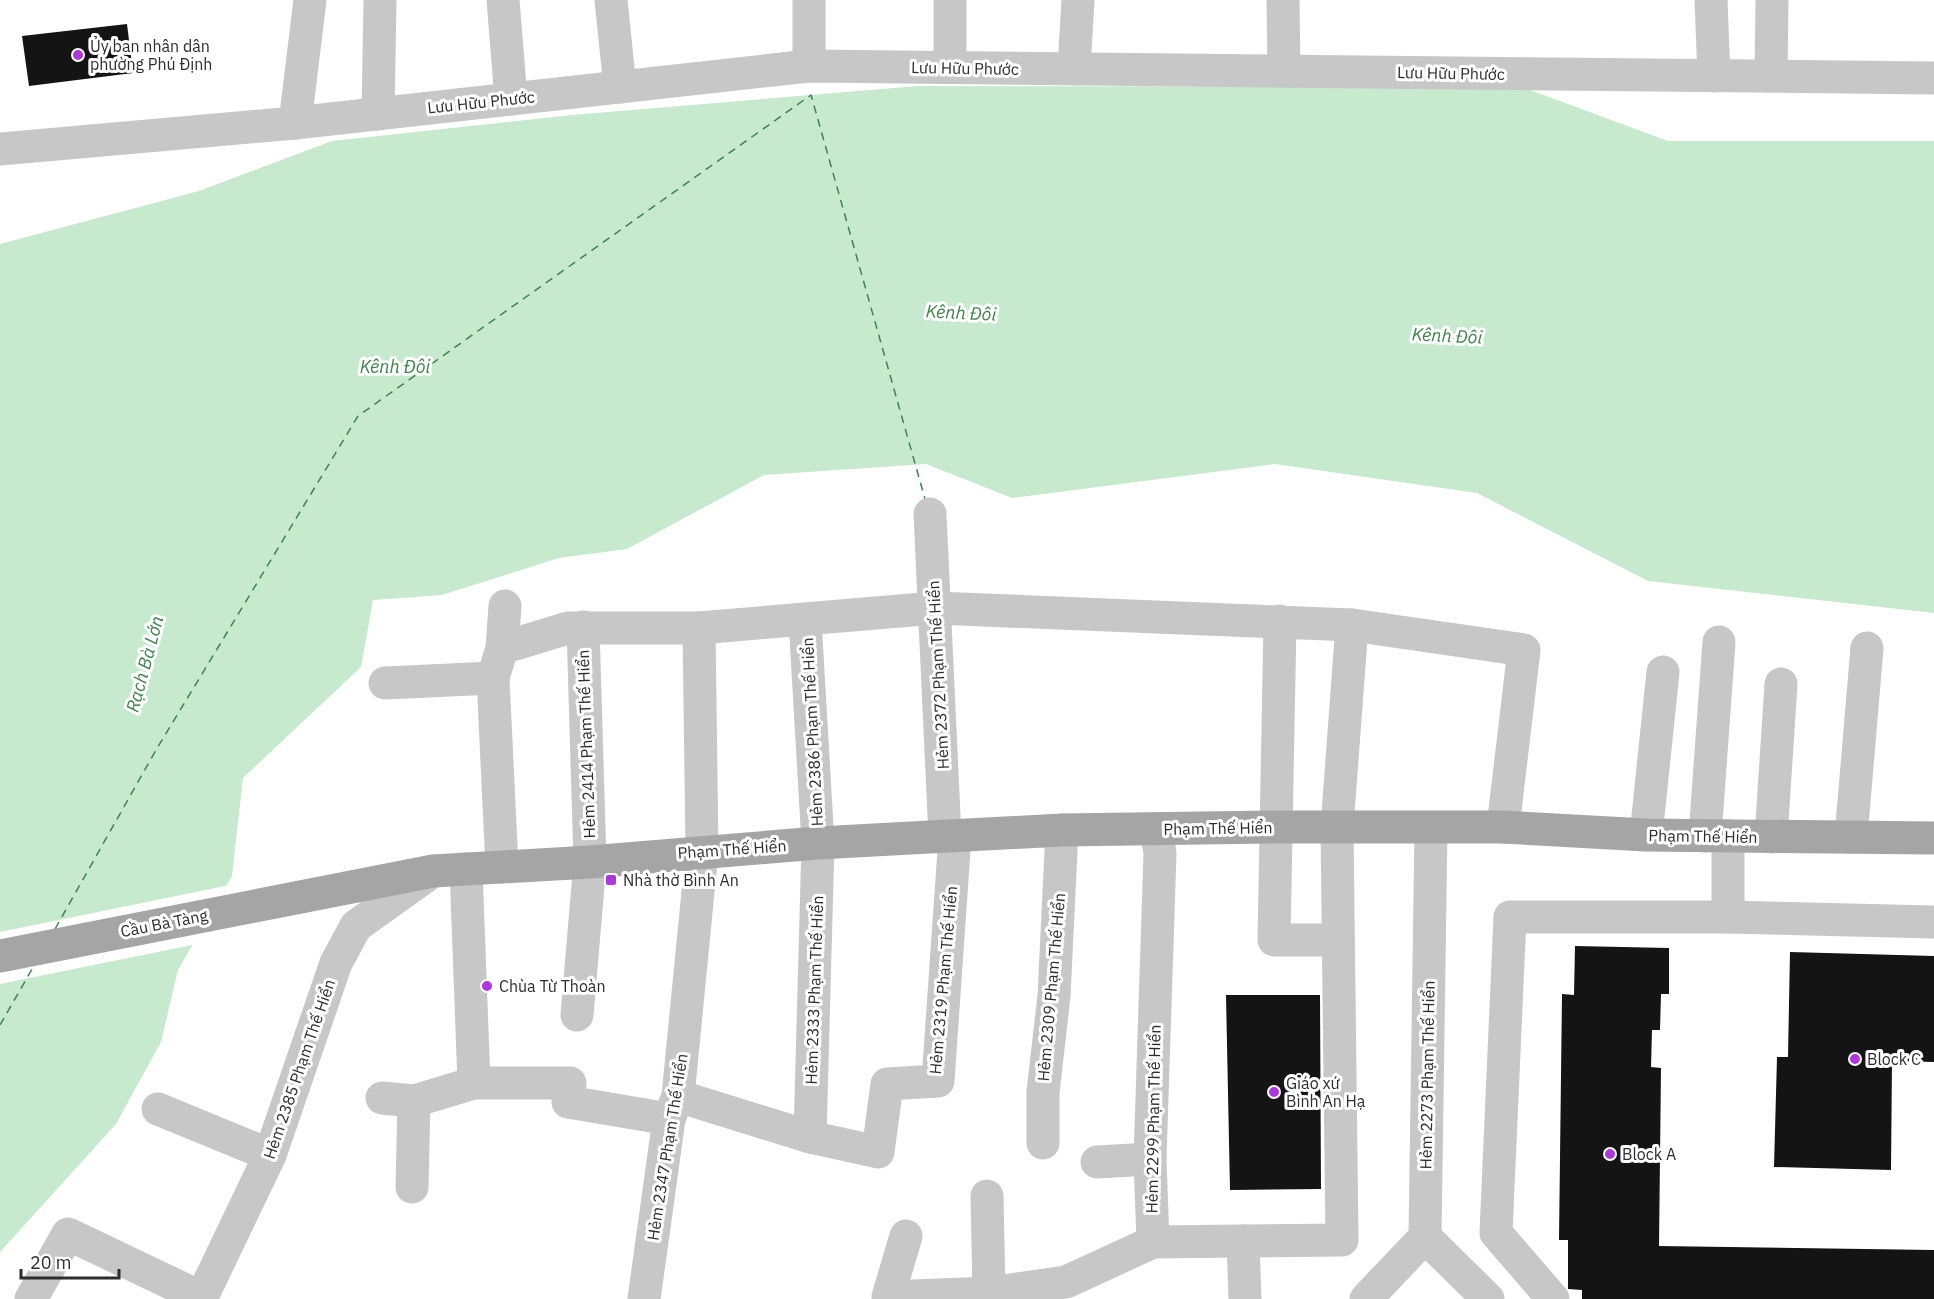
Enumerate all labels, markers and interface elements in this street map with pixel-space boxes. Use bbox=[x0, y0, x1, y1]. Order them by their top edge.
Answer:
place label: Ủy ban nhân dân phường Phú Định bbox=[90, 36, 212, 74]
marker: Ủy ban nhân dân phường Phú Định bbox=[71, 48, 85, 62]
street label: Lưu Hữu Phước bbox=[911, 57, 1019, 79]
street label: Lưu Hữu Phước bbox=[1397, 62, 1505, 84]
street label: Lưu Hữu Phước bbox=[426, 86, 536, 118]
water label: Kênh Đôi bbox=[925, 299, 997, 326]
water label: Kênh Đôi bbox=[1411, 322, 1483, 349]
water label: Kênh Đôi bbox=[360, 355, 431, 378]
street label: Hẻm 2372 Phạm Thế Hiển bbox=[923, 580, 953, 770]
water label: Rạch Bà Lớn bbox=[121, 613, 168, 715]
street label: Hẻm 2386 Phạm Thế Hiển bbox=[797, 637, 827, 827]
street label: Hẻm 2414 Phạm Thế Hiển bbox=[573, 649, 599, 839]
street label: Phạm Thế Hiển bbox=[1163, 817, 1273, 839]
street label: Phạm Thế Hiển bbox=[1648, 825, 1758, 847]
street label: Phạm Thế Hiển bbox=[677, 835, 787, 863]
place label: Nhà thờ Bình An bbox=[623, 870, 739, 890]
marker: Nhà thờ Bình An bbox=[604, 873, 618, 887]
street label: Hẻm 2319 Phạm Thế Hiển bbox=[925, 885, 961, 1075]
street label: Hẻm 2309 Phạm Thế Hiển bbox=[1033, 892, 1069, 1082]
street label: Hẻm 2333 Phạm Thế Hiển bbox=[801, 895, 827, 1085]
street label: Cầu Bà Tàng bbox=[119, 905, 210, 941]
street label: Hẻm 2385 Phạm Thế Hiển bbox=[259, 976, 339, 1162]
place label: Chùa Từ Thoàn bbox=[499, 976, 605, 996]
marker: Chùa Từ Thoàn bbox=[480, 979, 494, 993]
street label: Hẻm 2273 Phạm Thế Hiển bbox=[1415, 980, 1439, 1170]
street label: Hẻm 2299 Phạm Thế Hiển bbox=[1141, 1024, 1165, 1214]
place label: Block C bbox=[1867, 1049, 1921, 1069]
street label: Hẻm 2347 Phạm Thế Hiển bbox=[642, 1052, 692, 1242]
marker: Block C bbox=[1848, 1052, 1862, 1066]
place label: Giáo xứ Bình An Hạ bbox=[1286, 1073, 1366, 1111]
marker: Giáo xứ Bình An Hạ bbox=[1267, 1085, 1281, 1099]
place label: Block A bbox=[1622, 1144, 1676, 1164]
marker: Block A bbox=[1603, 1147, 1617, 1161]
scale bar bbox=[21, 1242, 118, 1280]
text: 20 m bbox=[30, 1251, 72, 1274]

